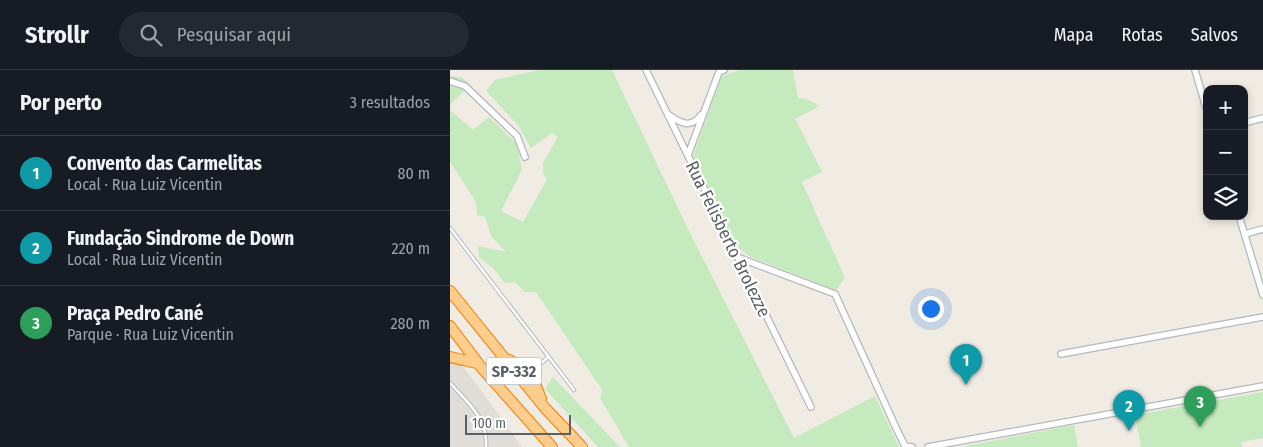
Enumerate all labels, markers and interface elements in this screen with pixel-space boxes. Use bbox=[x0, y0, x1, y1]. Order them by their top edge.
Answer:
search box bbox=[119, 12, 469, 57]
text: Strollr bbox=[25, 21, 89, 49]
icon: search bbox=[137, 21, 165, 49]
text: Pesquisar aqui bbox=[177, 23, 291, 46]
text: Mapa bbox=[1054, 24, 1094, 46]
text: Rotas bbox=[1122, 24, 1163, 46]
text: Salvos bbox=[1191, 24, 1238, 46]
map controls bbox=[1203, 85, 1248, 220]
button: + bbox=[1203, 85, 1248, 130]
text: Por perto bbox=[20, 90, 102, 116]
text: 3 resultados bbox=[350, 93, 430, 112]
button: − bbox=[1203, 130, 1248, 175]
text: Convento das Carmelitas bbox=[67, 152, 262, 175]
street label: Rua Felisberto Brolezze bbox=[681, 157, 775, 321]
text: 1 bbox=[33, 164, 39, 183]
text: 80 m bbox=[398, 164, 430, 183]
text: Local · Rua Luiz Vicentin bbox=[67, 175, 222, 194]
button: layers bbox=[1203, 175, 1248, 220]
text: Fundação Sindrome de Down bbox=[67, 227, 294, 250]
text: 2 bbox=[32, 239, 40, 258]
text: 220 m bbox=[391, 239, 430, 258]
text: Local · Rua Luiz Vicentin bbox=[67, 250, 222, 269]
your location bbox=[918, 296, 944, 322]
text: Praça Pedro Cané bbox=[67, 302, 203, 325]
text: 3 bbox=[32, 314, 40, 333]
text: 280 m bbox=[391, 314, 430, 333]
text: Parque · Rua Luiz Vicentin bbox=[67, 325, 234, 344]
pin: 1 bbox=[950, 344, 982, 385]
road number: SP-332 bbox=[486, 358, 542, 384]
pin: 3 bbox=[1184, 386, 1216, 427]
pin: 2 bbox=[1113, 390, 1145, 431]
scale bar bbox=[465, 412, 571, 435]
text: 100 m bbox=[472, 415, 506, 432]

